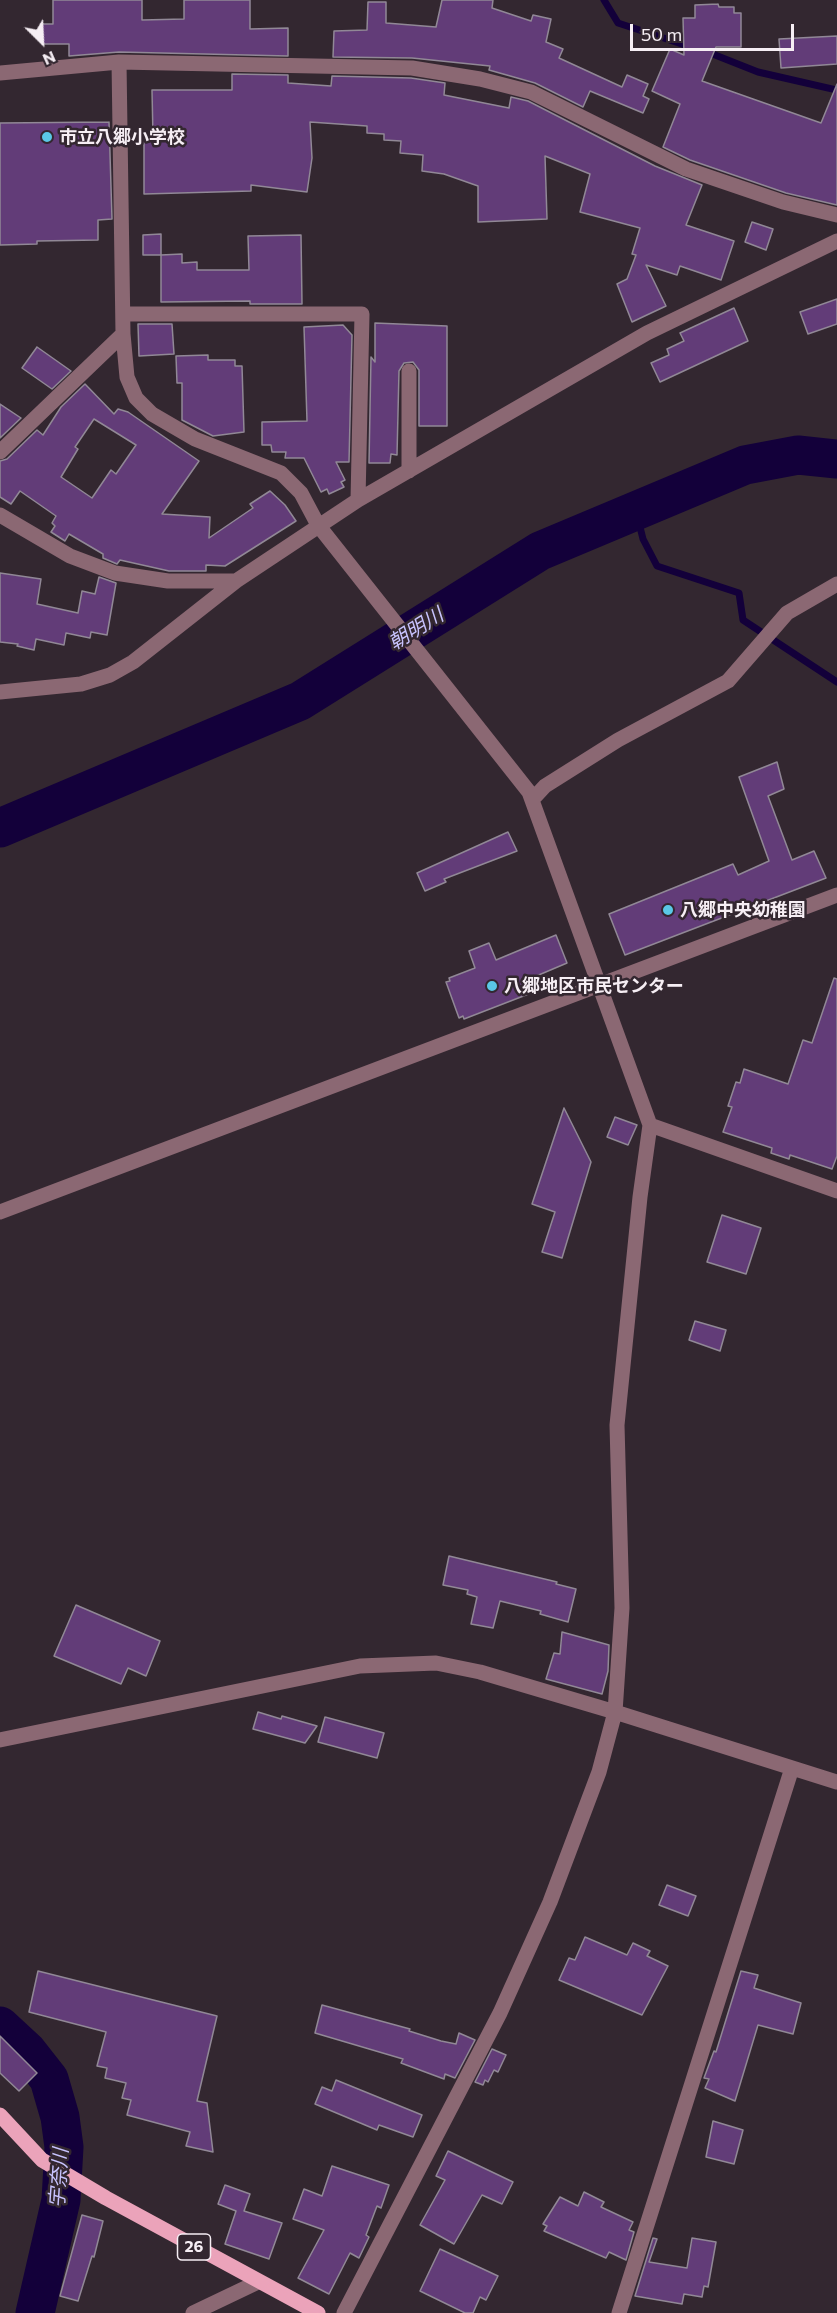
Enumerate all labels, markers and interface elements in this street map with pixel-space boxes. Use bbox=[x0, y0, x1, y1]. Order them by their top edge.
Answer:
north arrow bbox=[12, 12, 72, 72]
scale bar bbox=[633, 12, 796, 50]
text: 50 m bbox=[641, 23, 682, 45]
text: N bbox=[40, 48, 59, 70]
place label: 市立八郷小学校 bbox=[59, 126, 185, 148]
marker: 市立八郷小学校 bbox=[40, 130, 54, 144]
water label: 朝明川 bbox=[384, 603, 448, 655]
place label: 八郷中央幼稚園 bbox=[680, 899, 806, 921]
marker: 八郷中央幼稚園 bbox=[661, 903, 675, 917]
place label: 八郷地区市民センター bbox=[504, 975, 684, 997]
marker: 八郷地区市民センター bbox=[485, 979, 499, 993]
water label: 宇奈川 bbox=[45, 2147, 73, 2209]
road number: 26 bbox=[178, 2234, 210, 2260]

